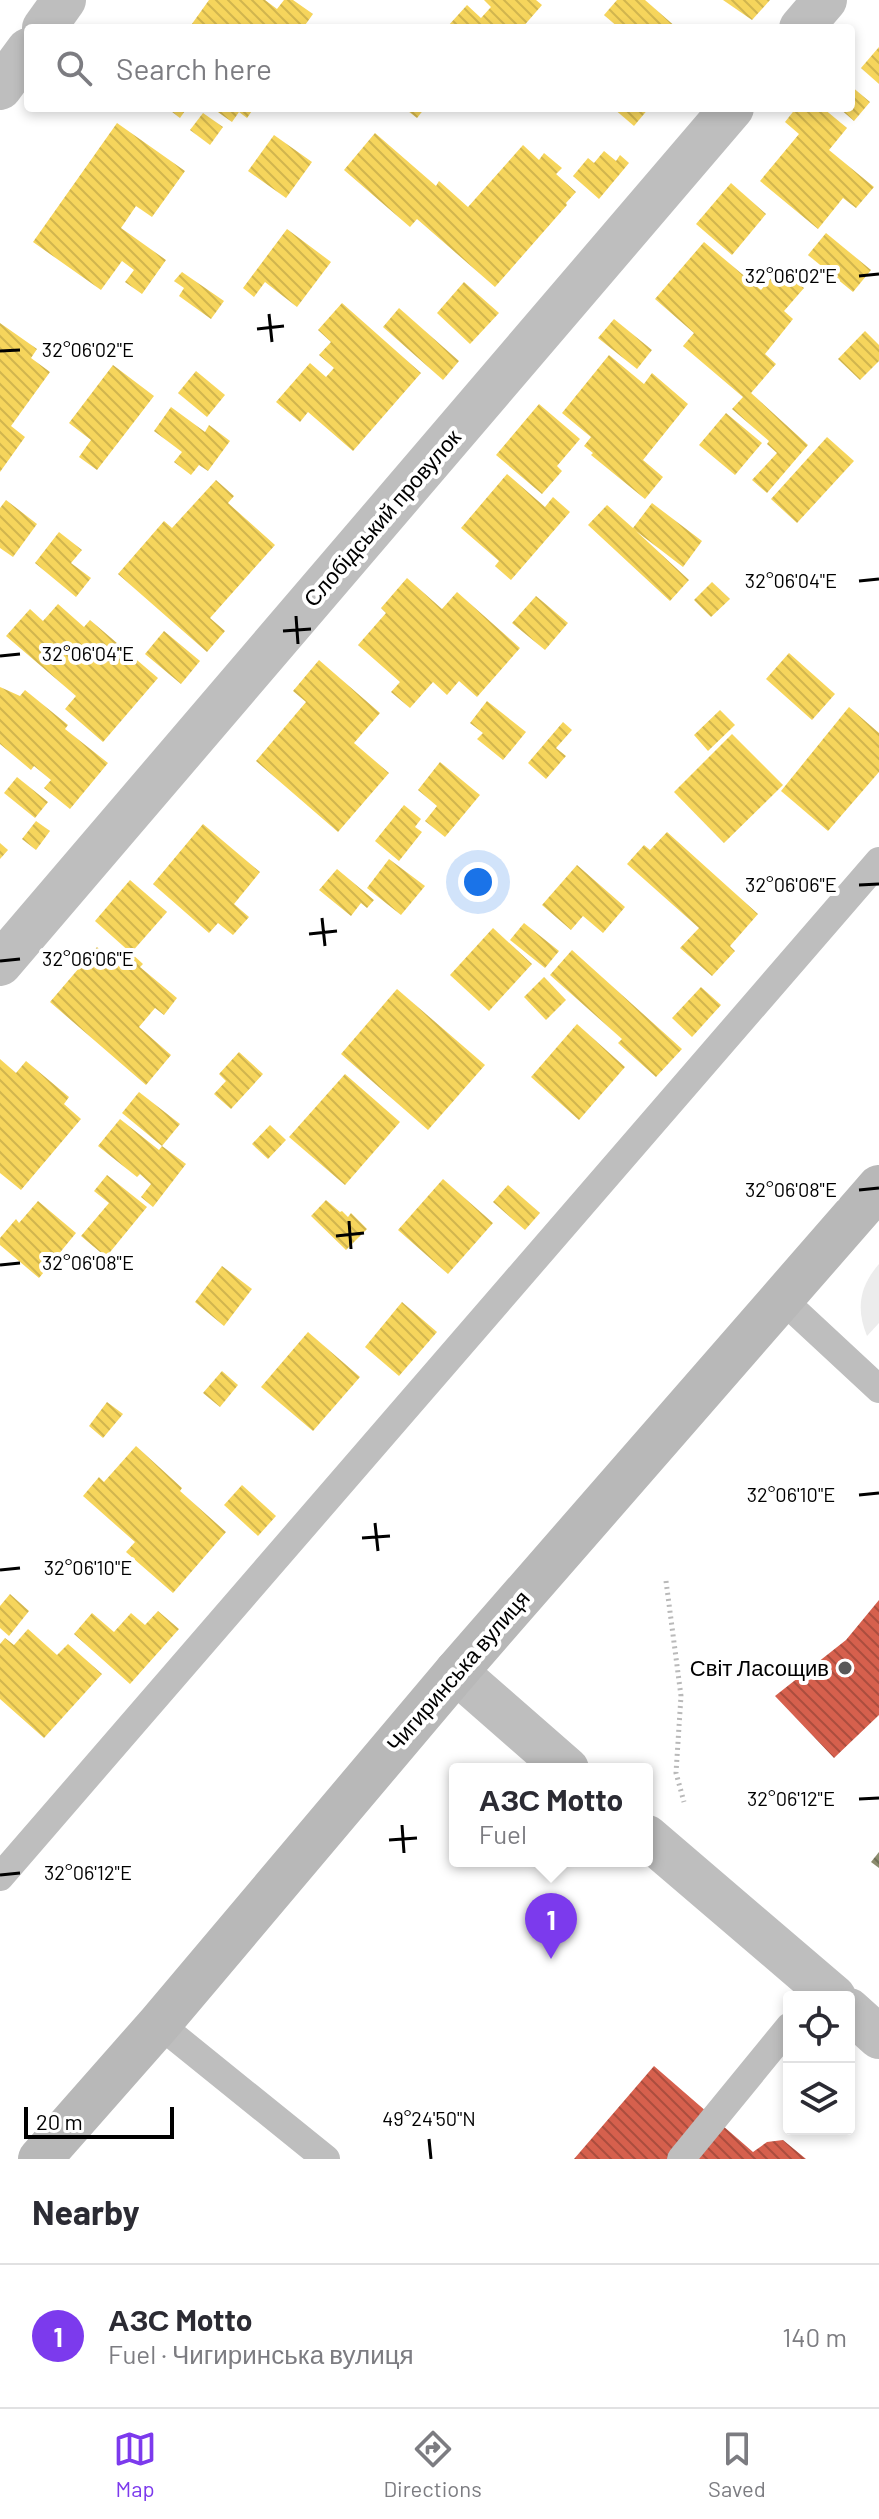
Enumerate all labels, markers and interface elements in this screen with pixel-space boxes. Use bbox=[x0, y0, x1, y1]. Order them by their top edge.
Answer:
search box bbox=[24, 24, 855, 112]
icon: search bbox=[52, 46, 96, 90]
text: Search here bbox=[116, 50, 272, 86]
text: 32°06'02"E bbox=[745, 263, 837, 287]
text: 32°06'02"E bbox=[42, 337, 134, 361]
street label: Слобідський провулок bbox=[297, 423, 466, 612]
text: 32°06'04"E bbox=[745, 568, 837, 592]
text: 32°06'04"E bbox=[42, 641, 134, 665]
your location bbox=[458, 862, 498, 902]
text: 32°06'06"E bbox=[745, 872, 837, 896]
text: 32°06'06"E bbox=[42, 946, 134, 970]
text: 32°06'08"E bbox=[745, 1177, 837, 1201]
text: 32°06'08"E bbox=[42, 1250, 134, 1274]
text: 32°06'10"E bbox=[747, 1482, 835, 1506]
text: 32°06'10"E bbox=[44, 1555, 132, 1579]
street label: Чигиринська вулиця bbox=[380, 1585, 535, 1757]
place label: Світ Ласощив bbox=[690, 1654, 829, 1681]
marker: Світ Ласощив bbox=[836, 1659, 854, 1677]
popup bbox=[449, 1763, 653, 1867]
text: АЗС Motto bbox=[479, 1781, 623, 1817]
text: 32°06'12"E bbox=[747, 1786, 835, 1810]
text: Fuel bbox=[479, 1818, 527, 1849]
text: 32°06'12"E bbox=[44, 1860, 132, 1884]
pin: 1 bbox=[525, 1893, 577, 1959]
map controls bbox=[783, 1991, 855, 2135]
button: locate bbox=[783, 1991, 855, 2063]
button: layers bbox=[783, 2063, 855, 2135]
scale bar bbox=[24, 2103, 174, 2139]
text: 49°24'50"N bbox=[382, 2106, 476, 2130]
text: 20 m bbox=[36, 2108, 83, 2134]
text: Nearby bbox=[32, 2191, 140, 2232]
text: АЗС Motto bbox=[108, 2301, 252, 2337]
text: 1 bbox=[53, 2321, 63, 2352]
text: 140 m bbox=[782, 2321, 847, 2352]
text: Fuel · Чигиринська вулиця bbox=[108, 2338, 414, 2369]
tab: Map bbox=[113, 2427, 157, 2501]
tab: Directions bbox=[383, 2427, 482, 2501]
tab: Saved bbox=[708, 2427, 766, 2501]

